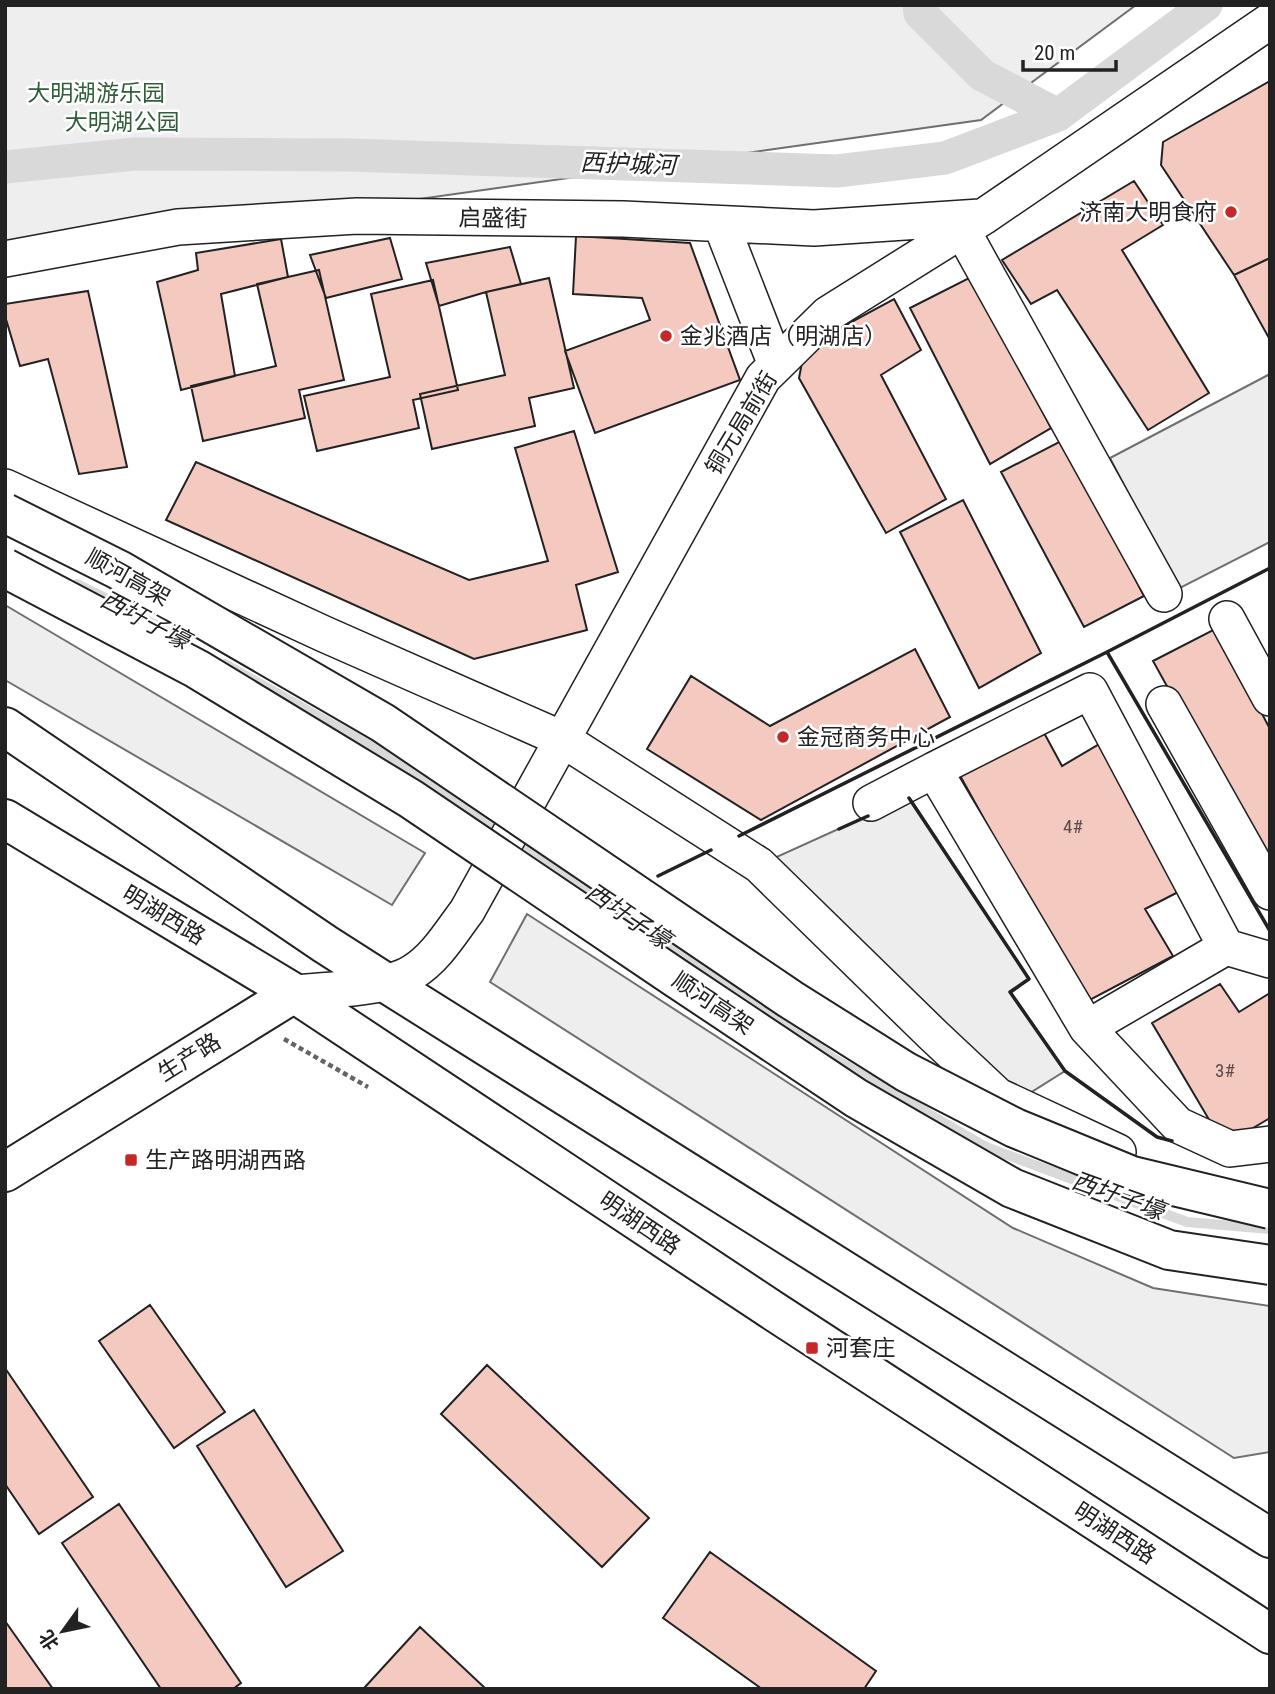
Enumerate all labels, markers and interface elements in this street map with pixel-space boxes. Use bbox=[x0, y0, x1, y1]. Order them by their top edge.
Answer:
scale bar bbox=[1023, 28, 1116, 72]
text: 20 m bbox=[1034, 41, 1075, 65]
park label: 大明湖游乐园 bbox=[27, 80, 165, 107]
park label: 大明湖公园 bbox=[65, 109, 180, 136]
water label: 西护城河 bbox=[580, 148, 680, 180]
place label: 济南大明食府 bbox=[1079, 199, 1217, 226]
street label: 启盛街 bbox=[458, 204, 528, 233]
marker: 济南大明食府 bbox=[1223, 204, 1239, 220]
place label: 金兆酒店（明湖店） bbox=[680, 323, 887, 350]
marker: 金兆酒店（明湖店） bbox=[658, 328, 674, 344]
street label: 铜元局前街 bbox=[700, 367, 783, 479]
street label: 顺河高架 bbox=[81, 543, 175, 612]
water label: 西圩子壕 bbox=[96, 585, 197, 657]
place label: 金冠商务中心 bbox=[797, 724, 935, 751]
marker: 金冠商务中心 bbox=[775, 729, 791, 745]
house number: 4# bbox=[1063, 815, 1083, 838]
water label: 西圩子壕 bbox=[580, 878, 679, 957]
street label: 明湖西路 bbox=[117, 880, 210, 951]
street label: 顺河高架 bbox=[667, 966, 758, 1040]
street label: 生产路 bbox=[153, 1028, 226, 1087]
house number: 3# bbox=[1215, 1059, 1235, 1082]
place label: 生产路明湖西路 bbox=[145, 1147, 306, 1174]
marker: 生产路明湖西路 bbox=[123, 1152, 139, 1168]
water label: 西圩子壕 bbox=[1068, 1166, 1172, 1227]
street label: 明湖西路 bbox=[594, 1186, 685, 1260]
place label: 河套庄 bbox=[826, 1335, 895, 1362]
marker: 河套庄 bbox=[804, 1340, 820, 1356]
street label: 明湖西路 bbox=[1069, 1497, 1161, 1570]
north arrow bbox=[28, 1596, 98, 1666]
text: 北 bbox=[34, 1626, 64, 1654]

